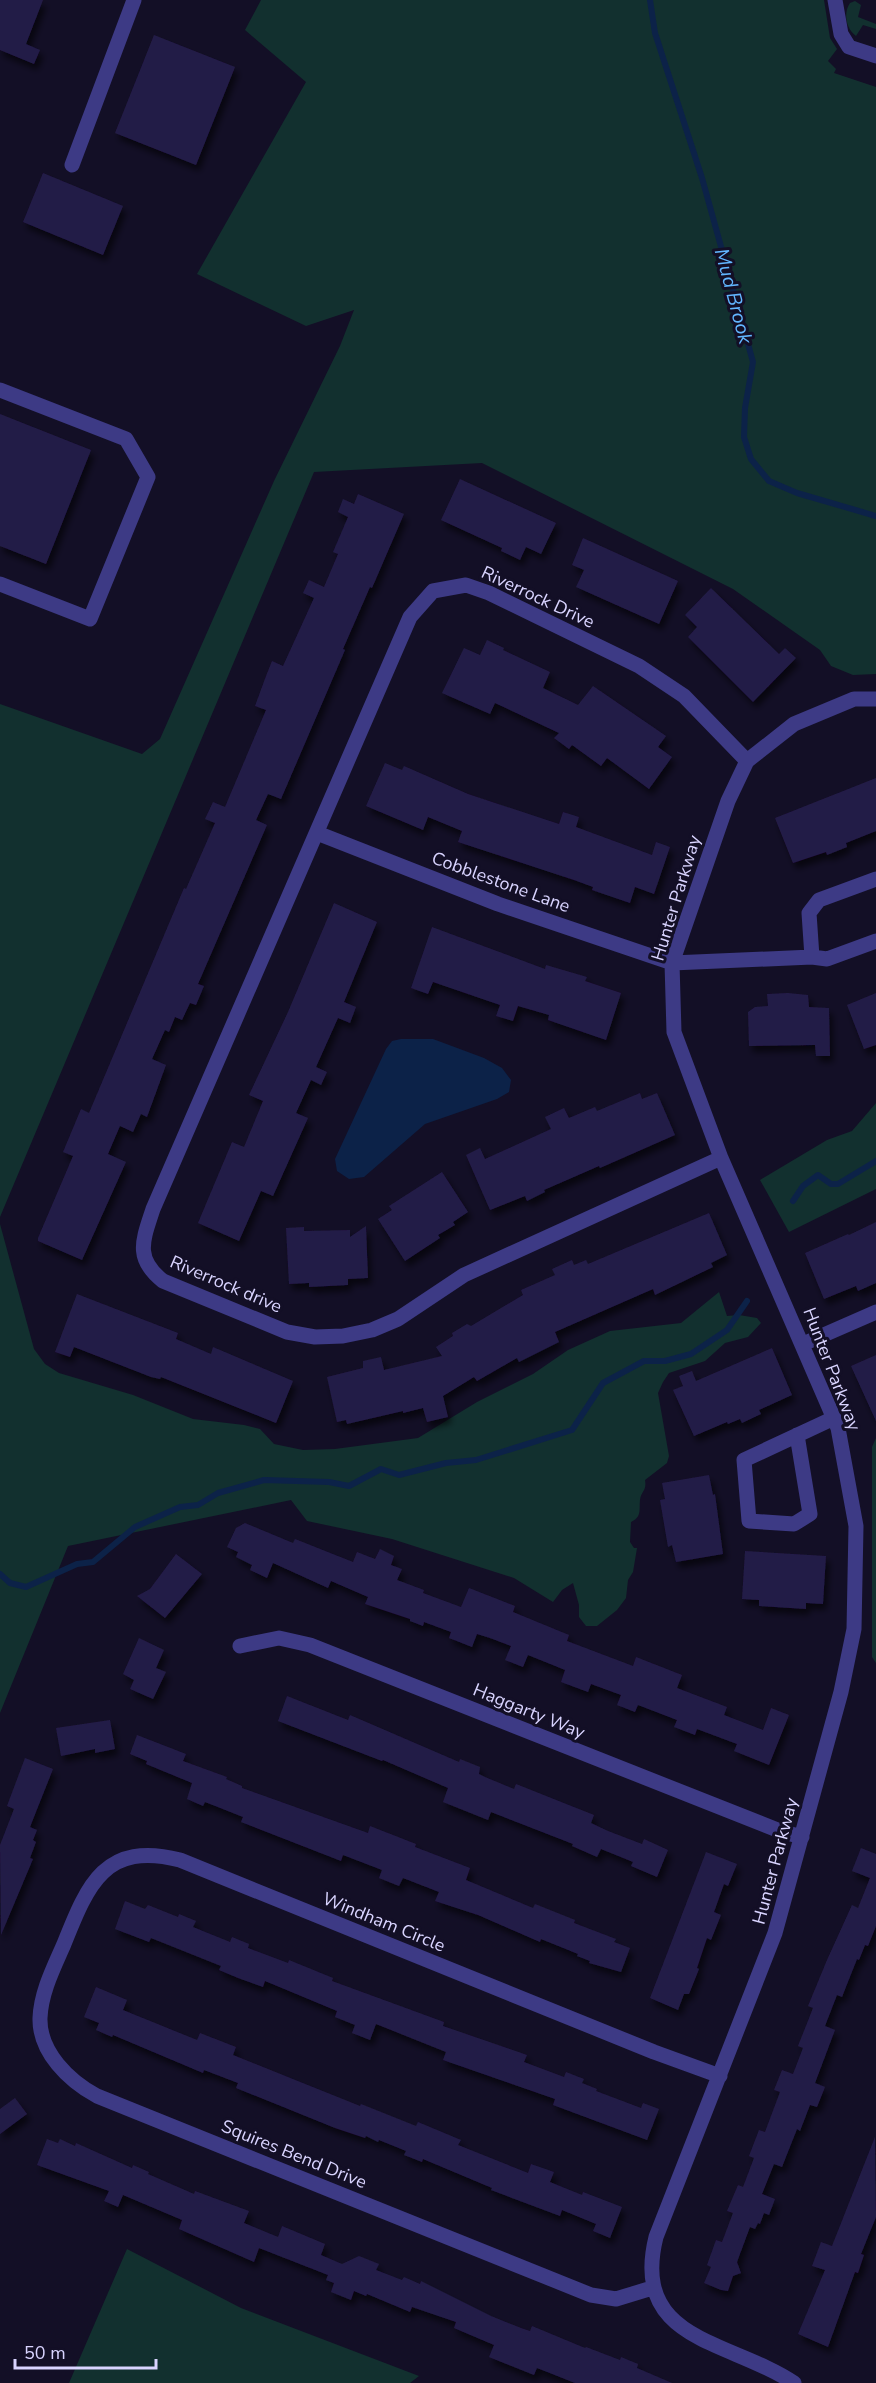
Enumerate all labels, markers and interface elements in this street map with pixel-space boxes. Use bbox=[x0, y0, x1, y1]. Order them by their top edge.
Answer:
water label: Mud Brook bbox=[708, 245, 759, 348]
street label: Riverrock Drive bbox=[477, 560, 599, 634]
street label: Hunter Parkway bbox=[645, 832, 707, 964]
street label: Cobblestone Lane bbox=[428, 846, 574, 918]
street label: Riverrock drive bbox=[166, 1250, 286, 1318]
street label: Hunter Parkway bbox=[797, 1304, 867, 1435]
street label: Haggarty Way bbox=[470, 1678, 589, 1745]
street label: Hunter Parkway bbox=[747, 1794, 804, 1927]
street label: Windham Circle bbox=[319, 1886, 449, 1958]
street label: Squires Bend Drive bbox=[218, 2114, 370, 2194]
scale bar bbox=[15, 2332, 156, 2370]
text: 50 m bbox=[24, 2341, 66, 2365]

